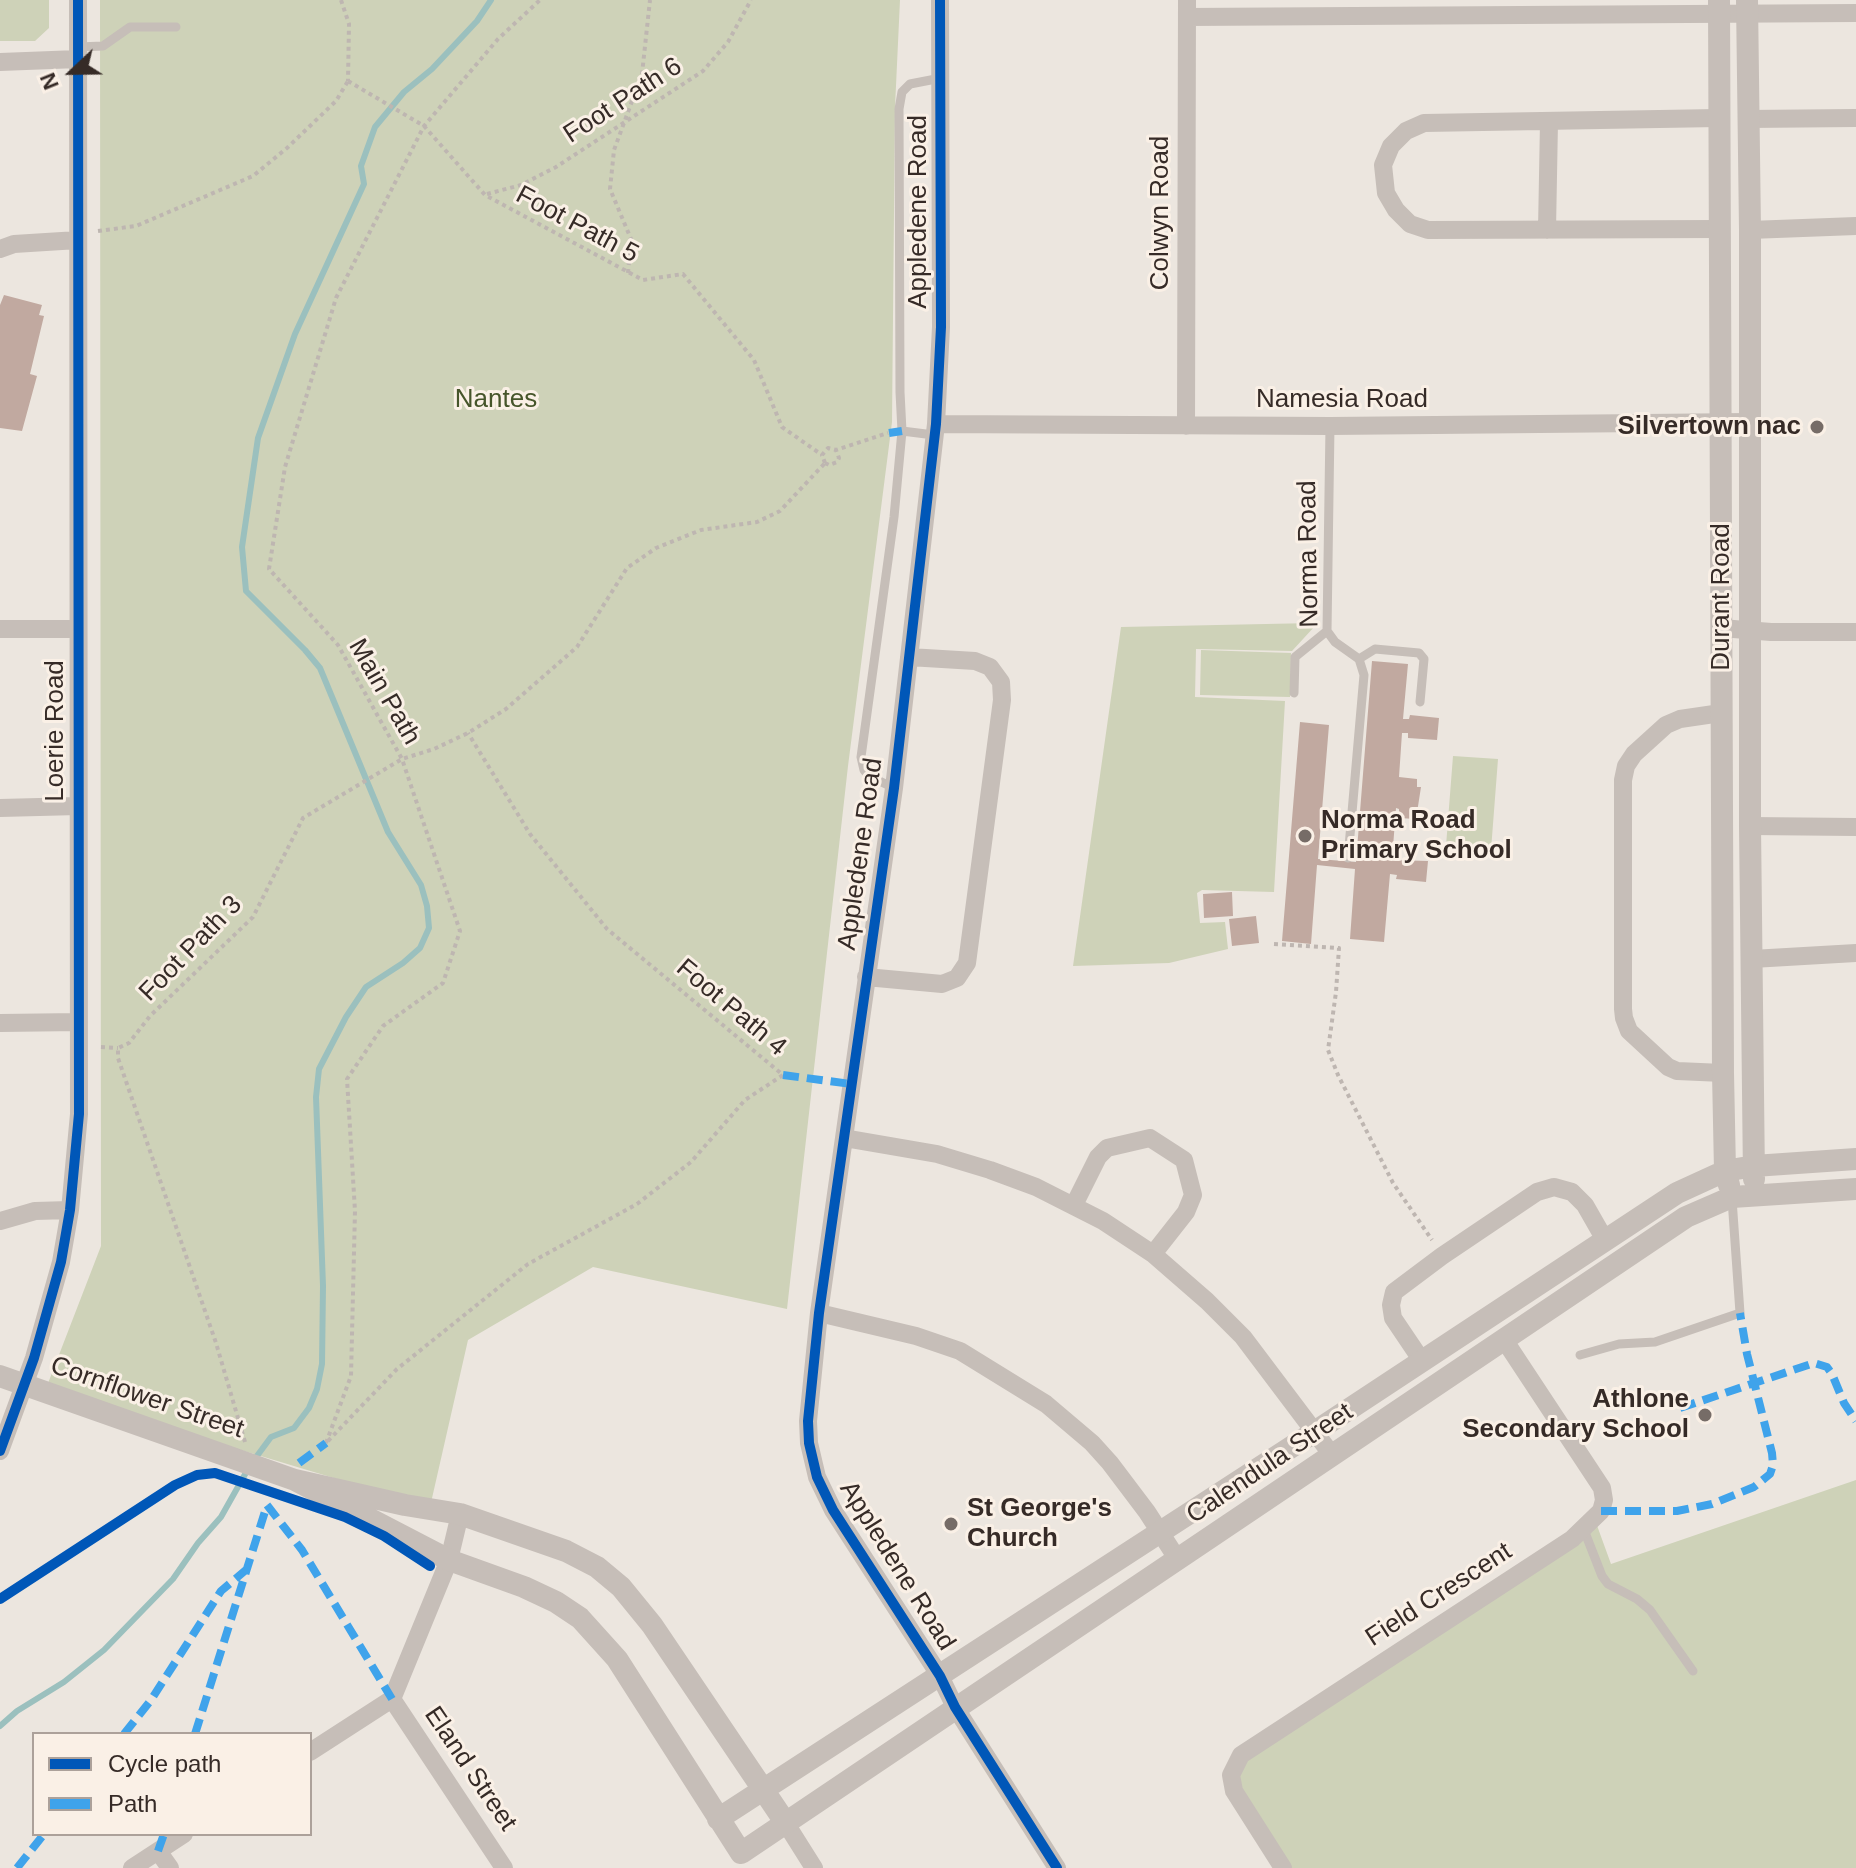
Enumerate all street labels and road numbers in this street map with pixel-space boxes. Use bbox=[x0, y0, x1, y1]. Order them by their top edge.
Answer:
street label: Foot Path 6 bbox=[558, 51, 688, 151]
street label: Appledene Road bbox=[903, 115, 935, 309]
street label: Colwyn Road bbox=[1145, 136, 1177, 290]
street label: Foot Path 5 bbox=[510, 180, 644, 270]
street label: Namesia Road bbox=[1256, 384, 1428, 416]
street label: Norma Road bbox=[1292, 480, 1326, 628]
street label: Durant Road bbox=[1706, 523, 1738, 671]
street label: Main Path bbox=[341, 634, 427, 750]
street label: Loerie Road bbox=[40, 660, 72, 802]
street label: Appledene Road bbox=[832, 756, 890, 952]
street label: Foot Path 3 bbox=[133, 890, 249, 1008]
street label: Foot Path 4 bbox=[669, 953, 793, 1063]
street label: Cornflower Street bbox=[46, 1350, 248, 1446]
street label: Calendula Street bbox=[1181, 1397, 1359, 1531]
street label: Appledene Road bbox=[832, 1476, 962, 1656]
street label: Field Crescent bbox=[1360, 1536, 1518, 1654]
street label: Eland Street bbox=[417, 1701, 523, 1837]

